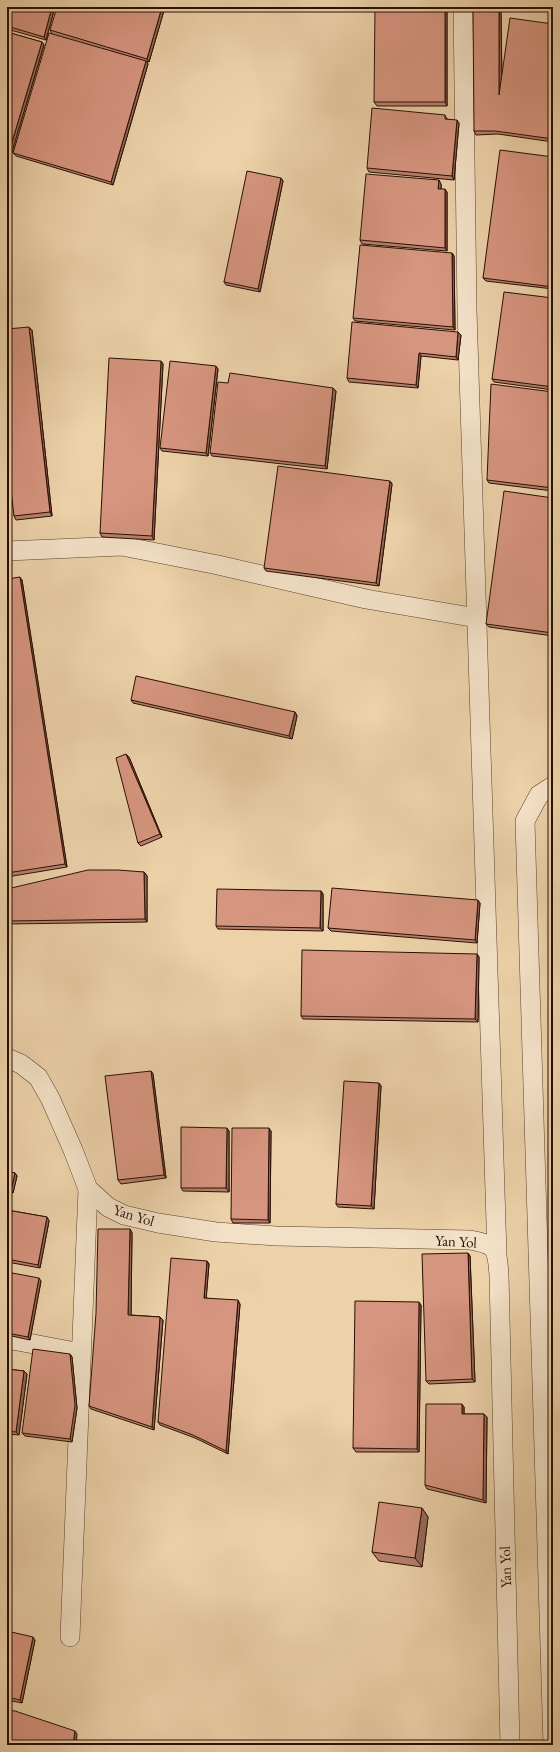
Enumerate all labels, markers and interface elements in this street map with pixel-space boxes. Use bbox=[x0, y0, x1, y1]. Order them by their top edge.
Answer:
street label: Yan Yol bbox=[111, 1200, 157, 1230]
street label: Yan Yol bbox=[435, 1230, 478, 1252]
street label: Yan Yol bbox=[495, 1545, 515, 1588]

